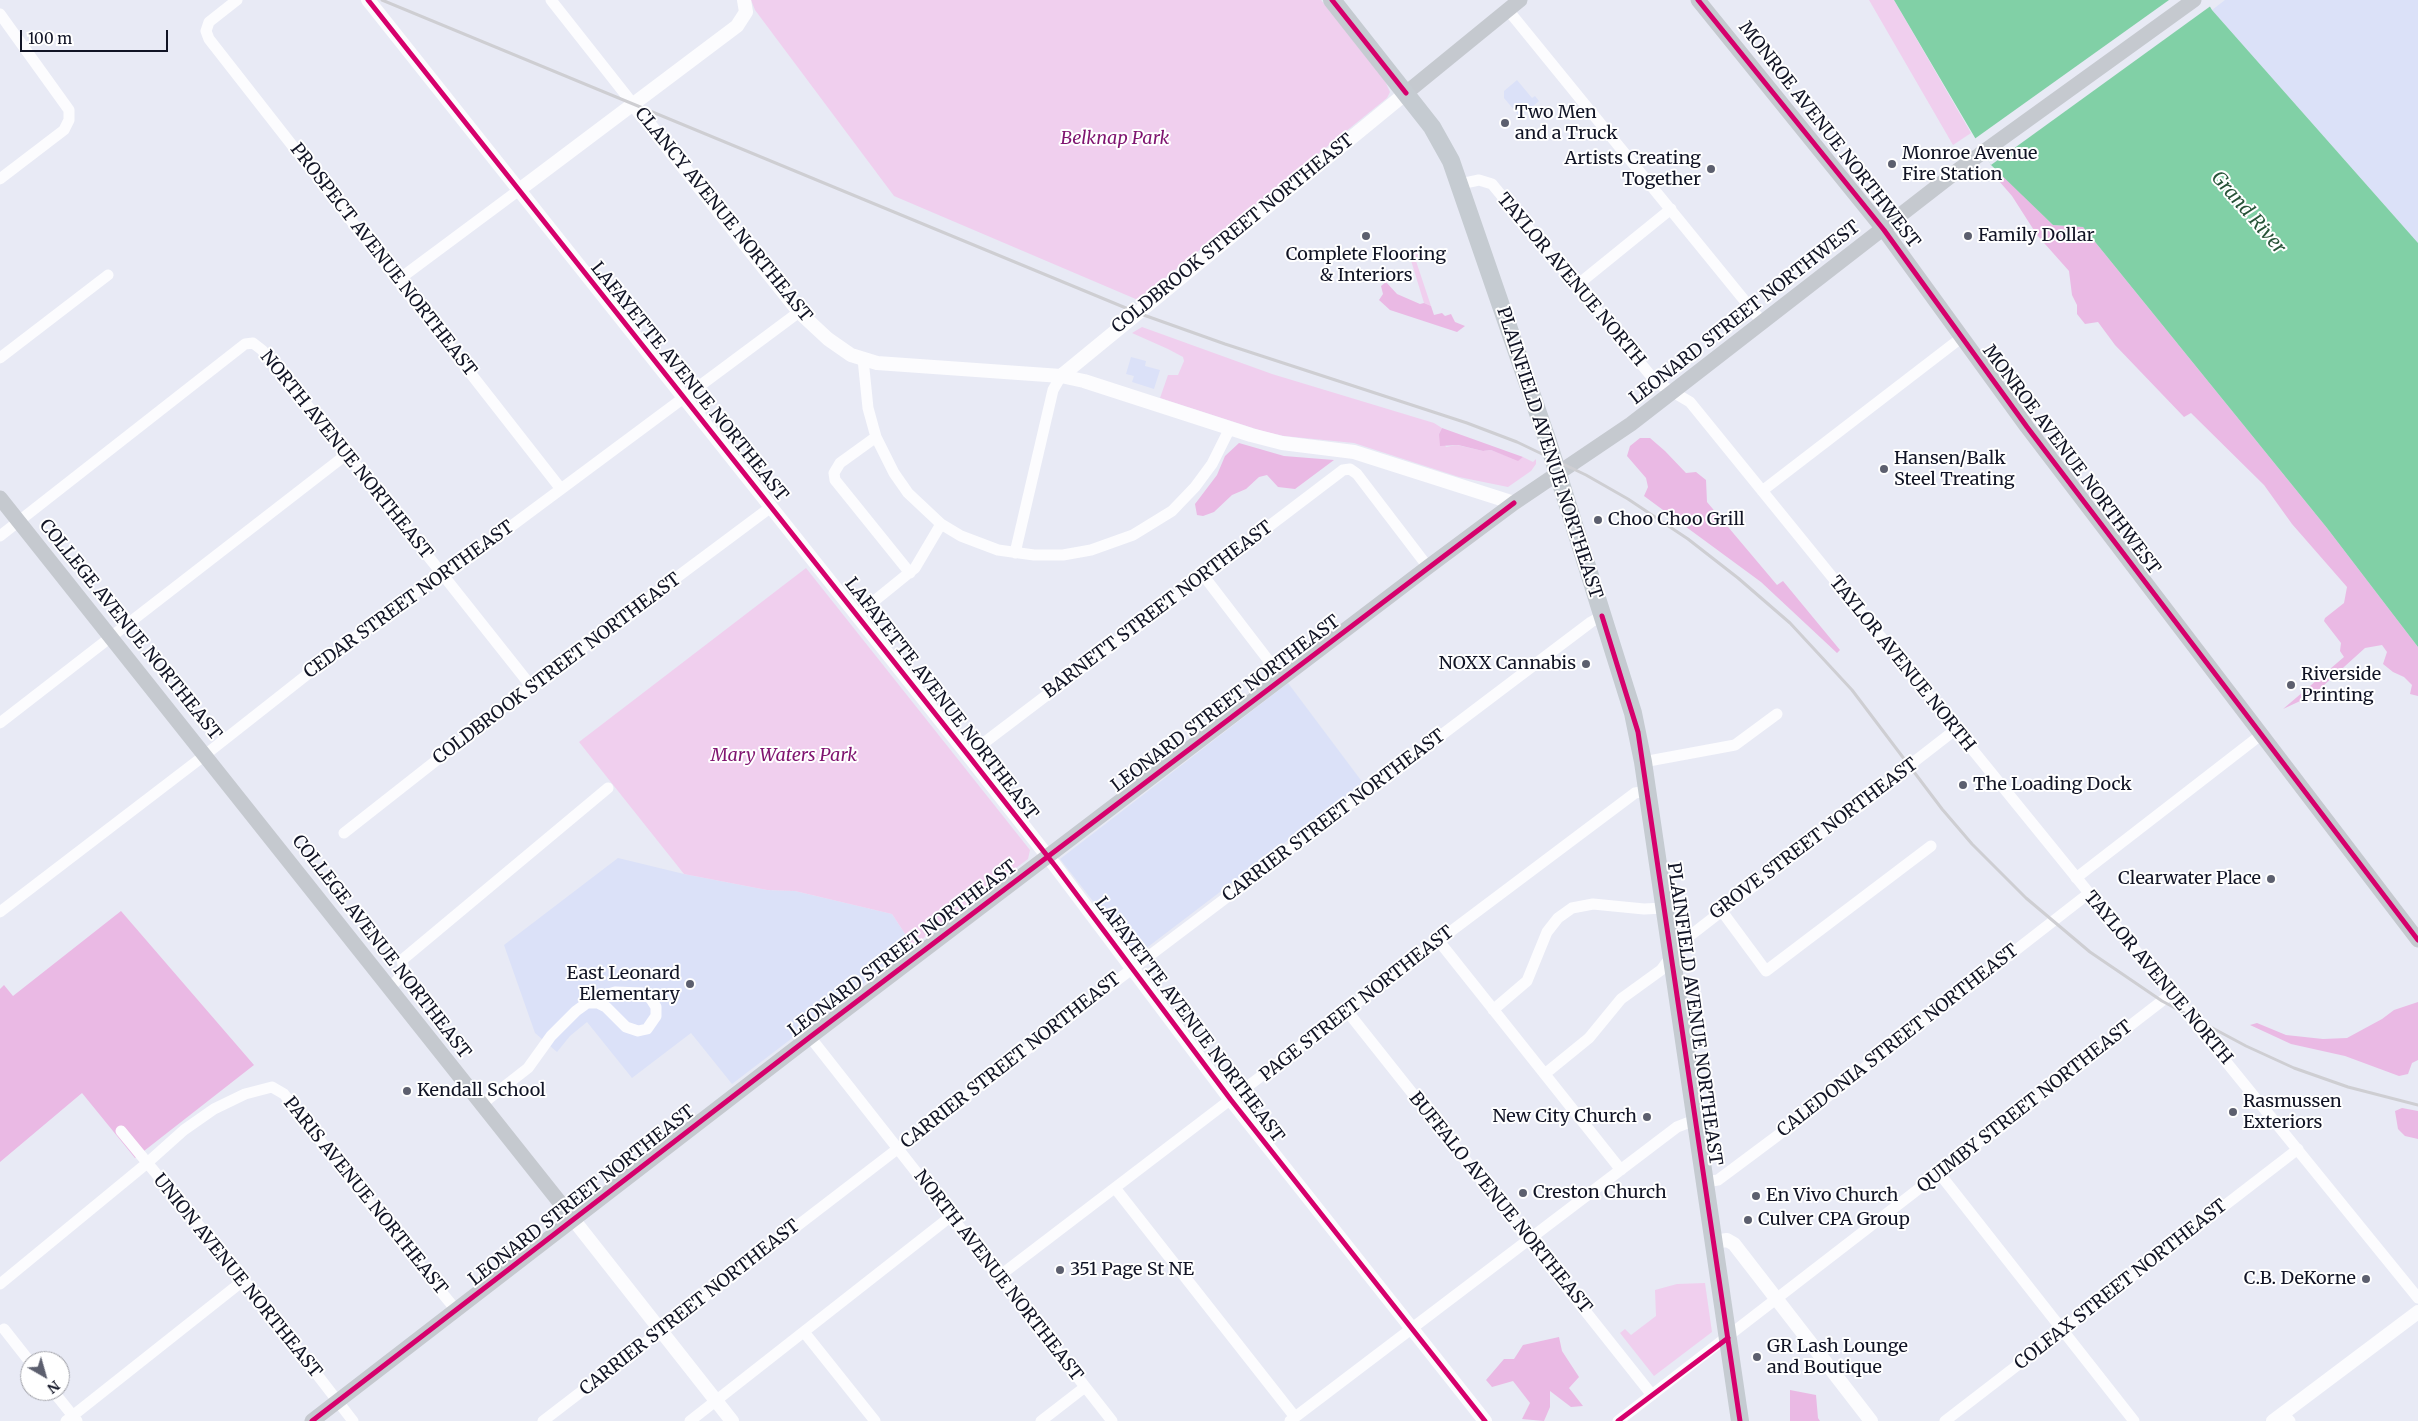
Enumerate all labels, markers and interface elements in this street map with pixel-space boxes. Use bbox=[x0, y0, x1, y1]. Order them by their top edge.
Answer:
street label: MONROE AVENUE NORTHWEST bbox=[1734, 17, 1924, 253]
scale bar bbox=[22, 20, 170, 52]
text: 100 m bbox=[28, 29, 72, 48]
place label: Two Men and a Truck bbox=[1515, 102, 1618, 144]
street label: CLANCY AVENUE NORTHEAST bbox=[630, 104, 816, 326]
marker: Two Men and a Truck bbox=[1499, 117, 1511, 129]
park label: Belknap Park bbox=[1061, 128, 1169, 150]
street label: COLDBROOK STREET NORTHEAST bbox=[1108, 130, 1358, 338]
street label: PROSPECT AVENUE NORTHEAST bbox=[285, 139, 481, 381]
place label: Monroe Avenue Fire Station bbox=[1902, 143, 2038, 186]
place label: Artists Creating Together bbox=[1564, 148, 1701, 190]
marker: Monroe Avenue Fire Station bbox=[1886, 158, 1898, 170]
marker: Artists Creating Together bbox=[1705, 163, 1717, 175]
water label: Grand River bbox=[2206, 167, 2290, 259]
street label: TAYLOR AVENUE NORTH bbox=[1492, 189, 1650, 371]
street label: LEONARD STREET NORTHWEST bbox=[1626, 216, 1864, 410]
place label: Family Dollar bbox=[1978, 225, 2095, 247]
marker: Complete Flooring & Interiors bbox=[1360, 230, 1372, 242]
marker: Family Dollar bbox=[1962, 230, 1974, 242]
place label: Complete Flooring & Interiors bbox=[1286, 244, 1446, 286]
street label: LAFAYETTE AVENUE NORTHEAST bbox=[586, 258, 792, 506]
street label: PLAINFIELD AVENUE NORTHEAST bbox=[1491, 304, 1607, 602]
street label: MONROE AVENUE NORTHWEST bbox=[1978, 341, 2164, 579]
street label: NORTH AVENUE NORTHEAST bbox=[255, 347, 437, 563]
place label: Hansen/Balk Steel Treating bbox=[1894, 448, 2015, 490]
marker: Hansen/Balk Steel Treating bbox=[1878, 463, 1890, 475]
place label: Choo Choo Grill bbox=[1608, 509, 1745, 531]
marker: Choo Choo Grill bbox=[1592, 514, 1604, 526]
street label: COLLEGE AVENUE NORTHEAST bbox=[34, 515, 226, 745]
street label: CEDAR STREET NORTHEAST bbox=[300, 517, 518, 683]
street label: BARNETT STREET NORTHEAST bbox=[1039, 517, 1277, 703]
street label: COLDBROOK STREET NORTHEAST bbox=[429, 569, 685, 769]
street label: TAYLOR AVENUE NORTH bbox=[1825, 572, 1979, 756]
street label: LAFAYETTE AVENUE NORTHEAST bbox=[840, 574, 1042, 824]
street label: LEONARD STREET NORTHEAST bbox=[1107, 611, 1345, 797]
place label: NOXX Cannabis bbox=[1439, 653, 1576, 675]
marker: NOXX Cannabis bbox=[1580, 658, 1592, 670]
place label: Riverside Printing bbox=[2301, 664, 2381, 706]
marker: Riverside Printing bbox=[2285, 679, 2297, 691]
street label: CARRIER STREET NORTHEAST bbox=[1218, 725, 1450, 907]
park label: Mary Waters Park bbox=[711, 745, 857, 767]
street label: GROVE STREET NORTHEAST bbox=[1706, 754, 1922, 924]
place label: The Loading Dock bbox=[1973, 774, 2132, 796]
marker: The Loading Dock bbox=[1957, 779, 1969, 791]
street label: COLLEGE AVENUE NORTHEAST bbox=[287, 831, 475, 1063]
street label: LEONARD STREET NORTHEAST bbox=[784, 856, 1022, 1042]
street label: PLAINFIELD AVENUE NORTHEAST bbox=[1662, 861, 1726, 1167]
place label: Clearwater Place bbox=[2118, 868, 2261, 890]
marker: Clearwater Place bbox=[2265, 873, 2277, 885]
street label: TAYLOR AVENUE NORTH bbox=[2079, 887, 2237, 1069]
street label: LAFAYETTE AVENUE NORTHEAST bbox=[1090, 893, 1288, 1147]
street label: PAGE STREET NORTHEAST bbox=[1256, 922, 1458, 1086]
street label: CALEDONIA STREET NORTHEAST bbox=[1773, 940, 2023, 1142]
place label: East Leonard Elementary bbox=[567, 963, 680, 1006]
street label: CARRIER STREET NORTHEAST bbox=[897, 968, 1125, 1154]
marker: East Leonard Elementary bbox=[684, 978, 696, 990]
street label: QUIMBY STREET NORTHEAST bbox=[1913, 1016, 2137, 1198]
place label: Kendall School bbox=[417, 1080, 546, 1102]
marker: Kendall School bbox=[401, 1085, 413, 1097]
street label: BUFFALO AVENUE NORTHEAST bbox=[1404, 1088, 1596, 1318]
place label: Rasmussen Exteriors bbox=[2243, 1091, 2342, 1134]
street label: PARIS AVENUE NORTHEAST bbox=[279, 1093, 451, 1299]
street label: LEONARD STREET NORTHEAST bbox=[465, 1101, 699, 1291]
place label: New City Church bbox=[1493, 1106, 1637, 1128]
marker: Rasmussen Exteriors bbox=[2227, 1106, 2239, 1118]
marker: New City Church bbox=[1641, 1111, 1653, 1123]
street label: NORTH AVENUE NORTHEAST bbox=[909, 1166, 1087, 1386]
street label: UNION AVENUE NORTHEAST bbox=[148, 1170, 326, 1382]
place label: Creston Church bbox=[1533, 1182, 1667, 1204]
place label: En Vivo Church bbox=[1766, 1185, 1899, 1207]
marker: Creston Church bbox=[1517, 1187, 1529, 1199]
marker: En Vivo Church bbox=[1750, 1190, 1762, 1202]
street label: COLFAX STREET NORTHEAST bbox=[2011, 1195, 2231, 1375]
place label: Culver CPA Group bbox=[1758, 1209, 1910, 1231]
marker: Culver CPA Group bbox=[1742, 1214, 1754, 1226]
street label: CARRIER STREET NORTHEAST bbox=[576, 1215, 804, 1401]
place label: 351 Page St NE bbox=[1070, 1259, 1194, 1281]
marker: 351 Page St NE bbox=[1054, 1264, 1066, 1276]
place label: C.B. DeKorne bbox=[2244, 1268, 2356, 1290]
marker: C.B. DeKorne bbox=[2360, 1273, 2372, 1285]
place label: GR Lash Lounge and Boutique bbox=[1767, 1336, 1908, 1378]
north arrow bbox=[20, 1351, 70, 1401]
marker: GR Lash Lounge and Boutique bbox=[1751, 1351, 1763, 1363]
text: N bbox=[44, 1377, 64, 1398]

